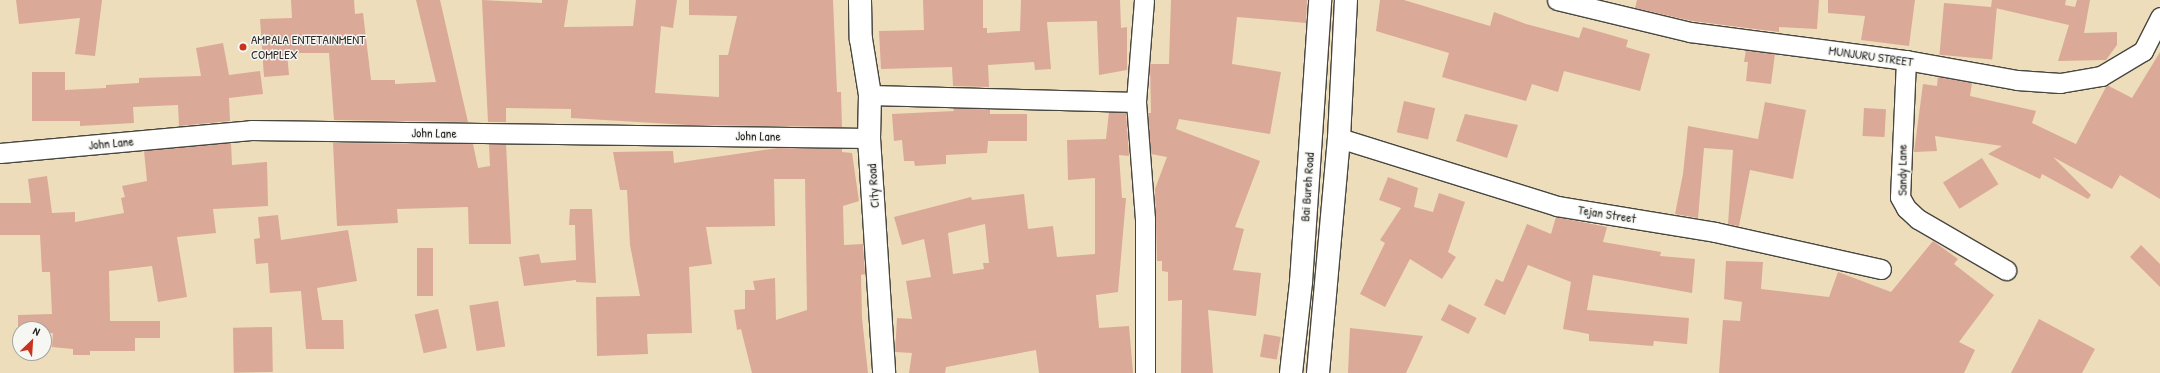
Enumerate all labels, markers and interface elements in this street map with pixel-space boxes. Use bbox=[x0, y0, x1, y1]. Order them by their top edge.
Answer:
place label: AMPALA ENTETAINMENT COMPLEX bbox=[251, 32, 365, 63]
marker: AMPALA ENTETAINMENT COMPLEX bbox=[238, 42, 248, 52]
street label: MUNJURU STREET bbox=[1828, 42, 1914, 70]
street label: John Lane bbox=[411, 125, 457, 141]
street label: John Lane bbox=[735, 128, 781, 144]
street label: John Lane bbox=[88, 133, 134, 153]
street label: Sandy Lane bbox=[1894, 144, 1910, 196]
street label: Bai Bureh Road bbox=[1297, 152, 1317, 222]
street label: City Road bbox=[864, 163, 882, 209]
street label: Tejan Street bbox=[1577, 202, 1637, 226]
north arrow bbox=[12, 321, 52, 361]
text: N bbox=[31, 323, 42, 339]

